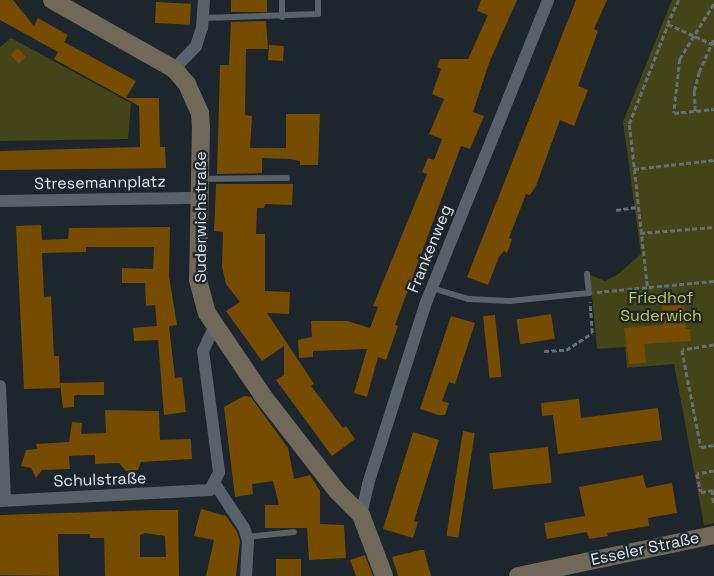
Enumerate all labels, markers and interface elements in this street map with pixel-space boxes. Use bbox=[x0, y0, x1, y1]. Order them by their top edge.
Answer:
street label: Suderwichstraße bbox=[191, 151, 211, 283]
street label: Stresemannplatz bbox=[34, 172, 166, 194]
street label: Frankenweg bbox=[404, 202, 456, 296]
park label: Friedhof Suderwich bbox=[620, 288, 702, 326]
street label: Schulstraße bbox=[53, 469, 147, 491]
street label: Esseler Straße bbox=[589, 528, 701, 570]

